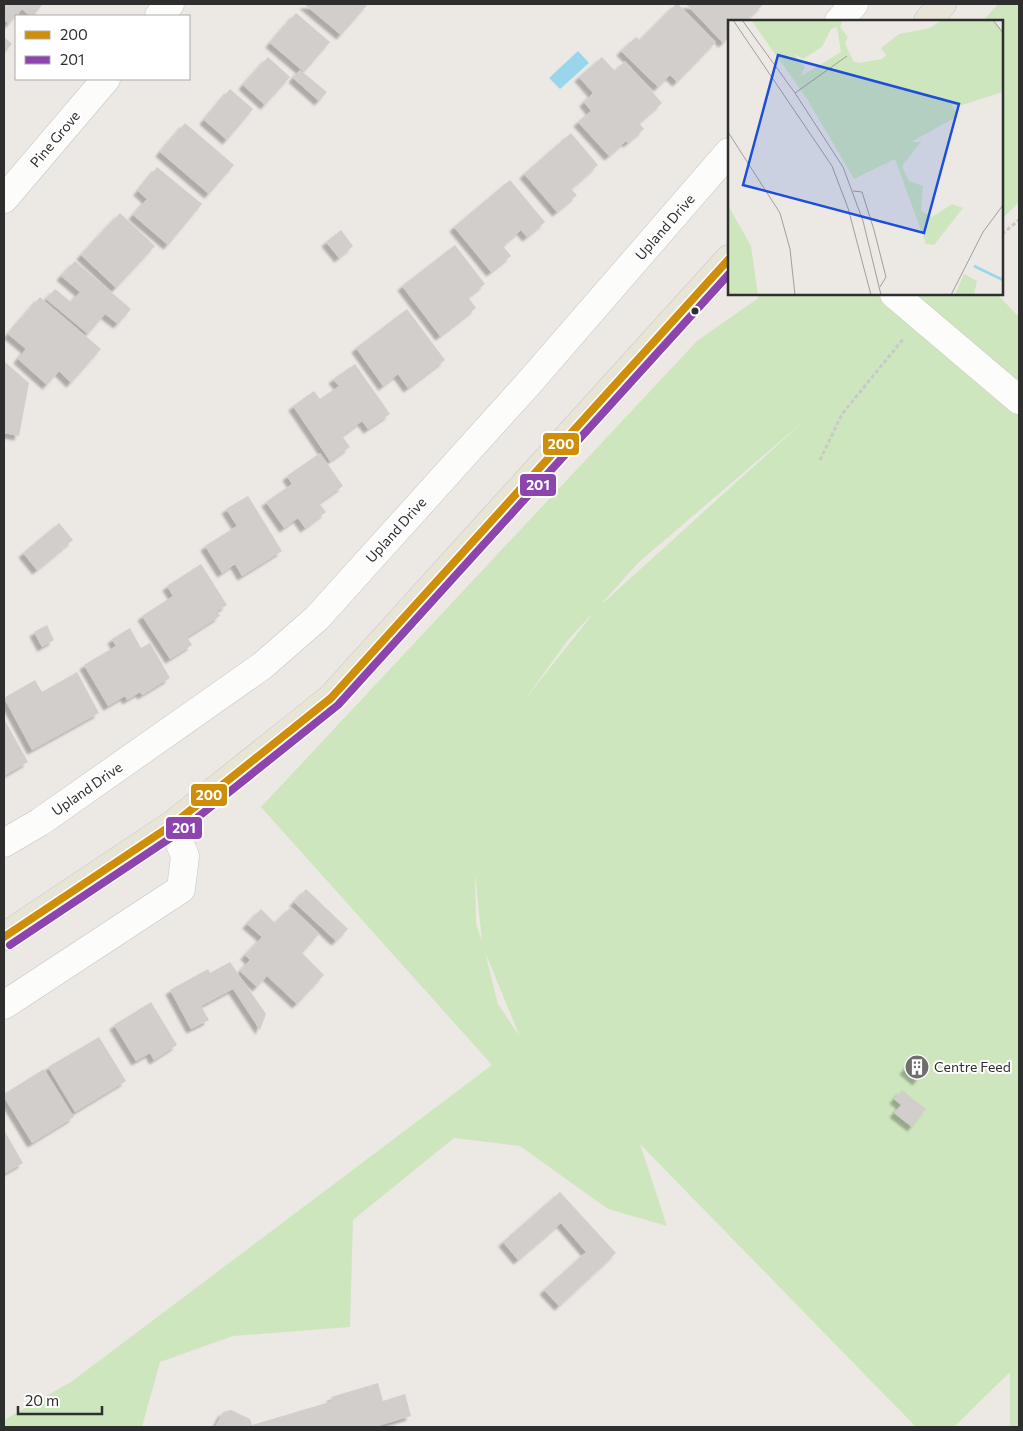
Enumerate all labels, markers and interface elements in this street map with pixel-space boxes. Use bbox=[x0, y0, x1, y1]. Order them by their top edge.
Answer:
legend bbox=[15, 15, 190, 80]
inset map bbox=[728, 20, 1003, 295]
text: 200 bbox=[60, 25, 88, 43]
text: 201 bbox=[60, 50, 84, 68]
street label: Pine Grove bbox=[26, 107, 83, 170]
street label: Upland Drive bbox=[631, 190, 698, 263]
unlabelled marker bbox=[690, 306, 700, 316]
line badge: 200 bbox=[542, 432, 580, 456]
text: 200 bbox=[548, 435, 574, 452]
line badge: 201 bbox=[519, 473, 557, 497]
text: 201 bbox=[526, 476, 550, 493]
street label: Upland Drive bbox=[362, 494, 429, 566]
street label: Upland Drive bbox=[48, 758, 125, 819]
line badge: 200 bbox=[190, 783, 228, 807]
text: 200 bbox=[196, 786, 222, 803]
line badge: 201 bbox=[165, 816, 203, 840]
text: 201 bbox=[172, 819, 196, 836]
building icon: Centre Feed bbox=[904, 1054, 930, 1080]
place label: Centre Feed bbox=[934, 1058, 1011, 1075]
scale bar bbox=[18, 1384, 101, 1416]
text: 20 m bbox=[25, 1391, 59, 1409]

